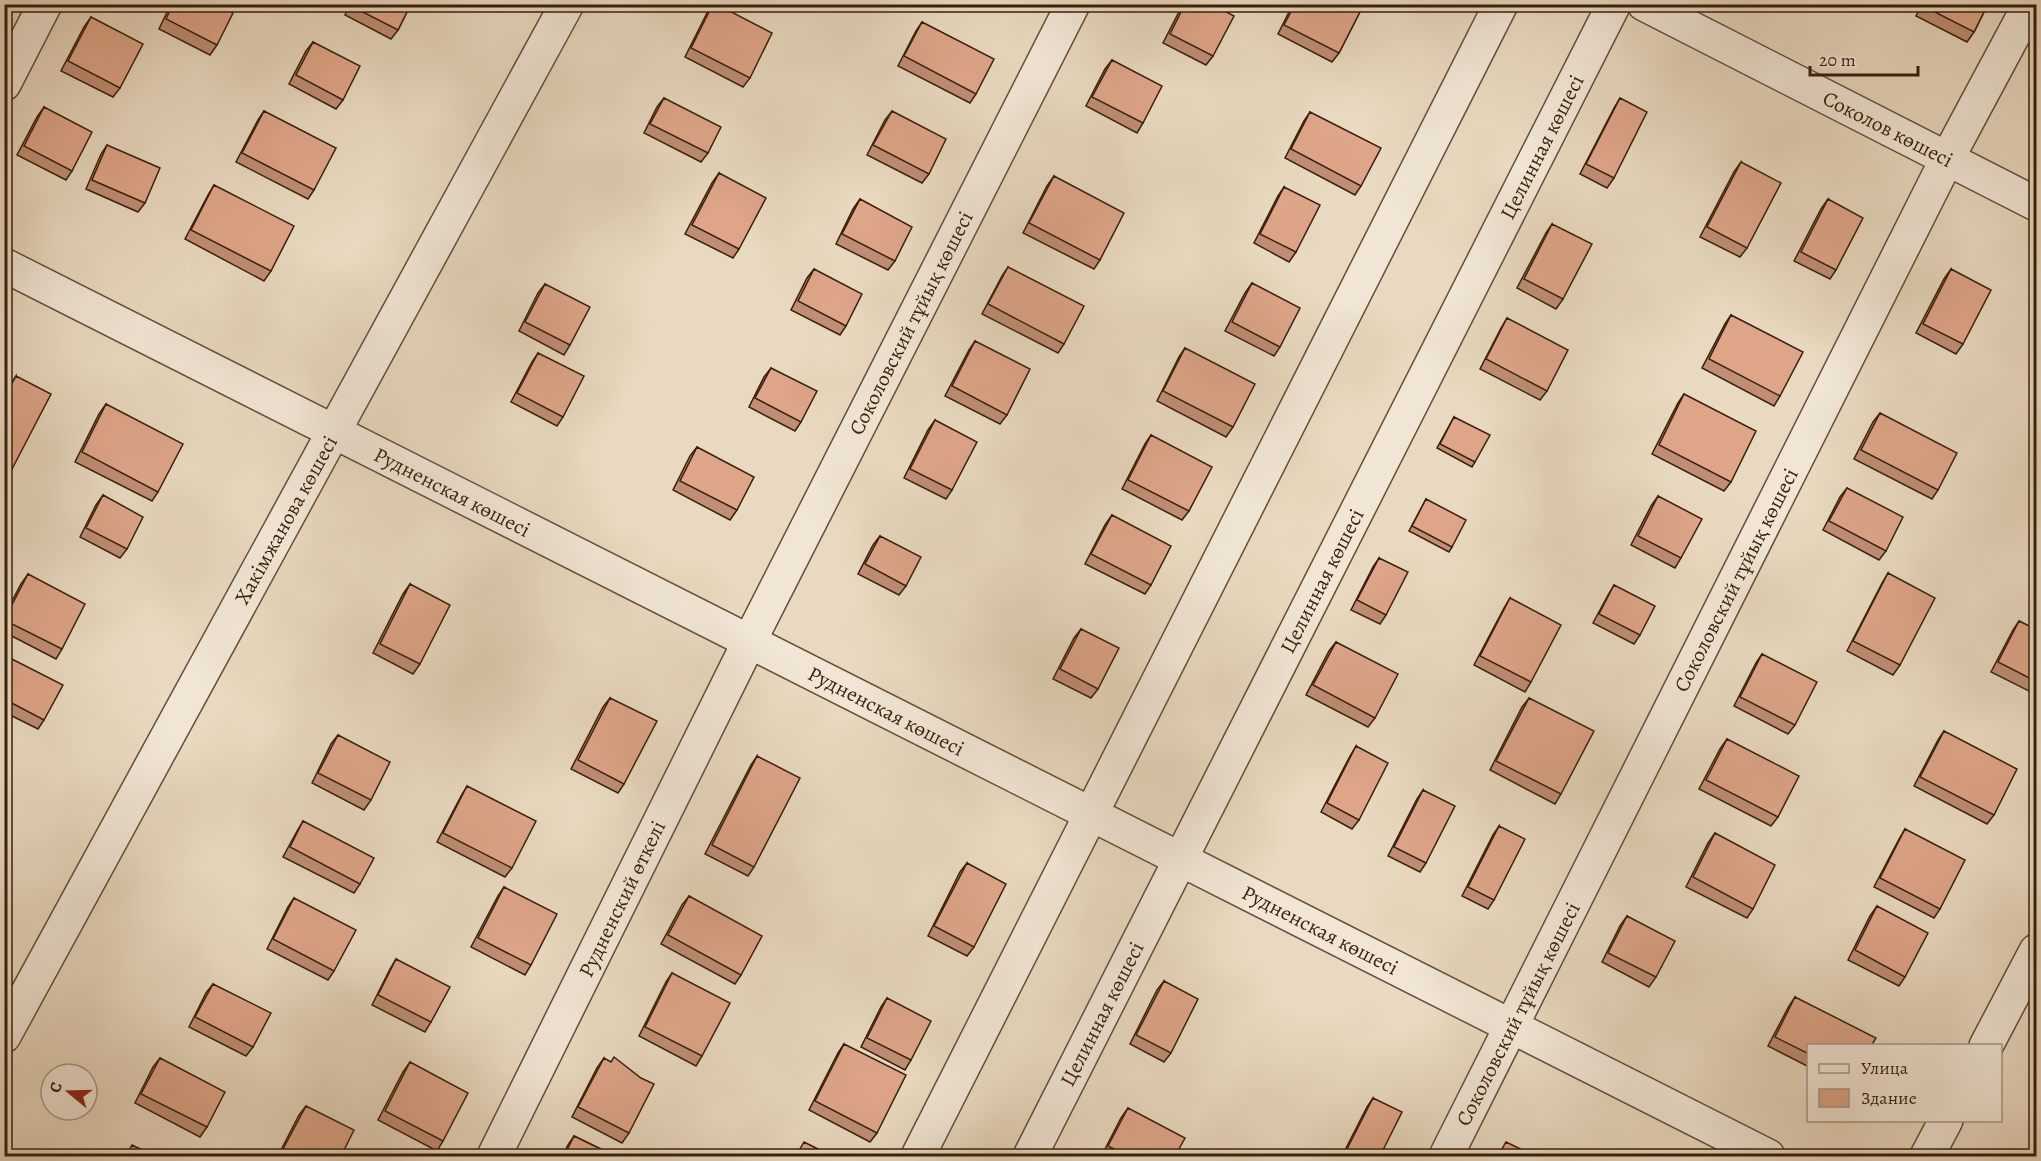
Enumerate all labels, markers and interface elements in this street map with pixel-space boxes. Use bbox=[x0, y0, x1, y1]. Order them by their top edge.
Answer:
scale bar bbox=[1810, 39, 1918, 77]
text: 20 m bbox=[1819, 48, 1856, 72]
street label: Целинная көшесі bbox=[1494, 70, 1591, 224]
street label: Соколов көшесі bbox=[1818, 84, 1958, 174]
street label: Соколовский тұйық көшесі bbox=[842, 206, 980, 440]
street label: Хакімжанова көшесі bbox=[228, 431, 344, 609]
street label: Рудненская көшесі bbox=[369, 440, 535, 544]
street label: Соколовский тұйық көшесі bbox=[1667, 463, 1805, 697]
street label: Целинная көшесі bbox=[1274, 504, 1371, 658]
street label: Рудненская көшесі bbox=[803, 659, 969, 763]
street label: Рудненский өткелі bbox=[572, 816, 672, 982]
street label: Рудненская көшесі bbox=[1237, 878, 1403, 982]
street label: Соколовский тұйық көшесі bbox=[1449, 897, 1587, 1131]
street label: Целинная көшесі bbox=[1054, 937, 1151, 1091]
legend bbox=[1807, 1044, 2002, 1122]
text: Улица bbox=[1861, 1056, 1909, 1080]
north arrow bbox=[39, 1062, 99, 1122]
text: С bbox=[44, 1079, 68, 1096]
text: Здание bbox=[1861, 1086, 1917, 1110]

